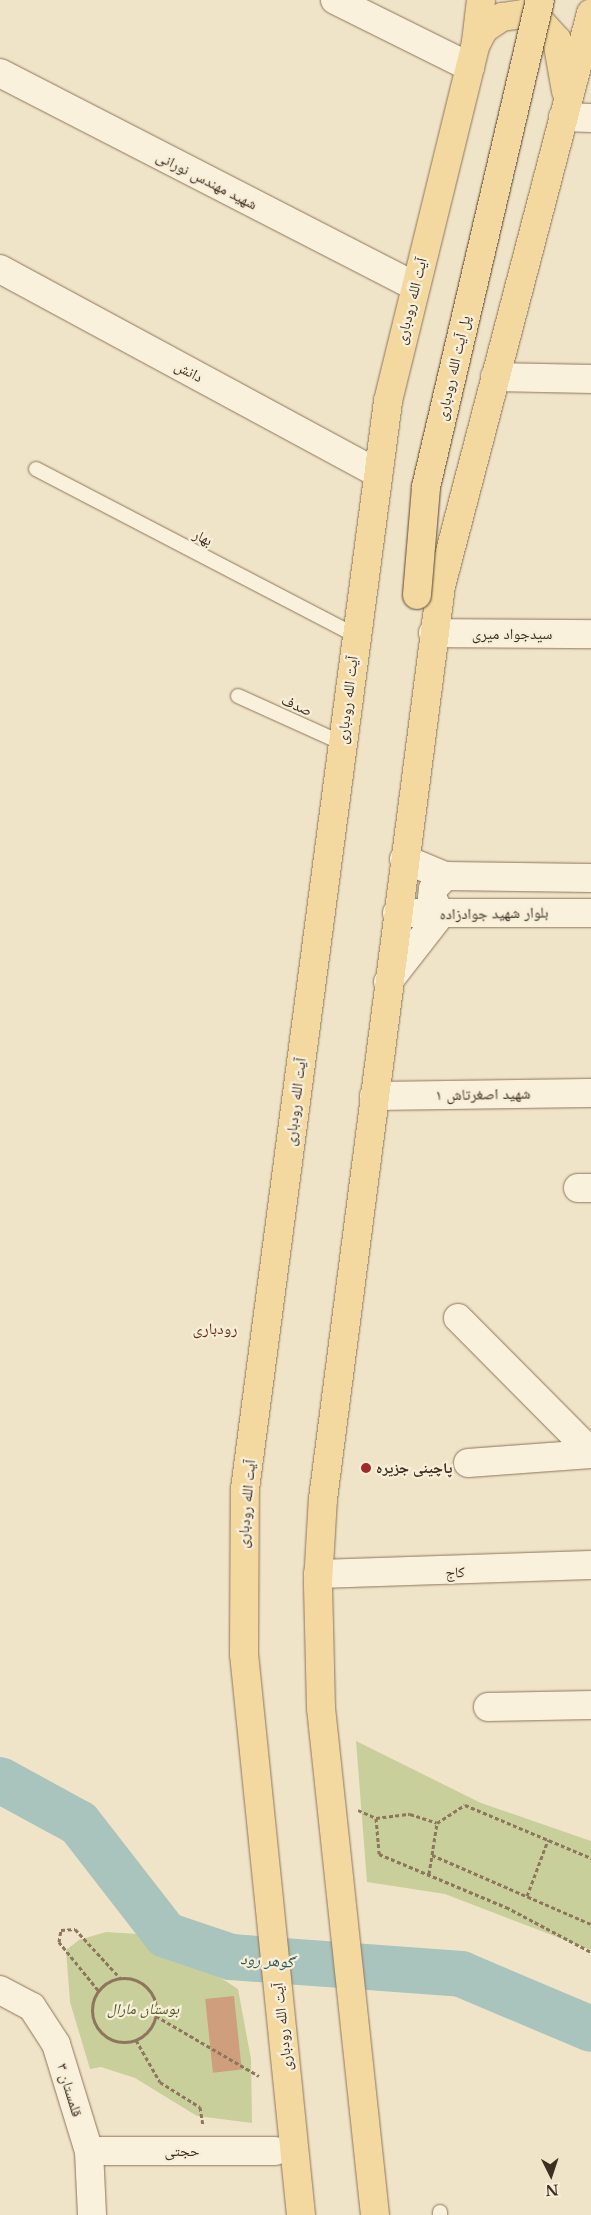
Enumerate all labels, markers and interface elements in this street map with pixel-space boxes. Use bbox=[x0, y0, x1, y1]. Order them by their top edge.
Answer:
street label: شهید مهندس نورانی bbox=[154, 147, 260, 213]
street label: آیت الله رودباری bbox=[392, 256, 430, 346]
street label: پل آیت الله رودباری bbox=[432, 314, 474, 422]
street label: دانش bbox=[172, 356, 206, 386]
street label: بهار bbox=[190, 525, 216, 549]
street label: سیدجواد میری bbox=[472, 625, 552, 643]
street label: آیت الله رودباری bbox=[333, 655, 361, 745]
street label: صدف bbox=[279, 690, 315, 720]
street label: بلوار شهید جوادزاده bbox=[439, 903, 549, 923]
street label: آیت الله رودباری bbox=[281, 1057, 309, 1147]
street label: شهید اصغرتاش ۱ bbox=[435, 1084, 531, 1104]
district label: رودباری bbox=[193, 1318, 237, 1338]
street label: آیت الله رودباری bbox=[233, 1459, 259, 1549]
place label: پاچینی جزیره bbox=[376, 1459, 452, 1477]
marker: پاچینی جزیره bbox=[360, 1462, 372, 1474]
street label: کاج bbox=[445, 1563, 465, 1581]
water label: گوهر رود bbox=[240, 1949, 294, 1971]
street label: آیت الله رودباری bbox=[268, 1982, 296, 2072]
park label: بوستان مارال bbox=[107, 2000, 179, 2018]
street label: قلمستان ۳ bbox=[53, 2061, 87, 2119]
street label: حجتی bbox=[164, 2142, 200, 2160]
north arrow bbox=[526, 2150, 576, 2200]
text: N bbox=[545, 2181, 559, 2199]

